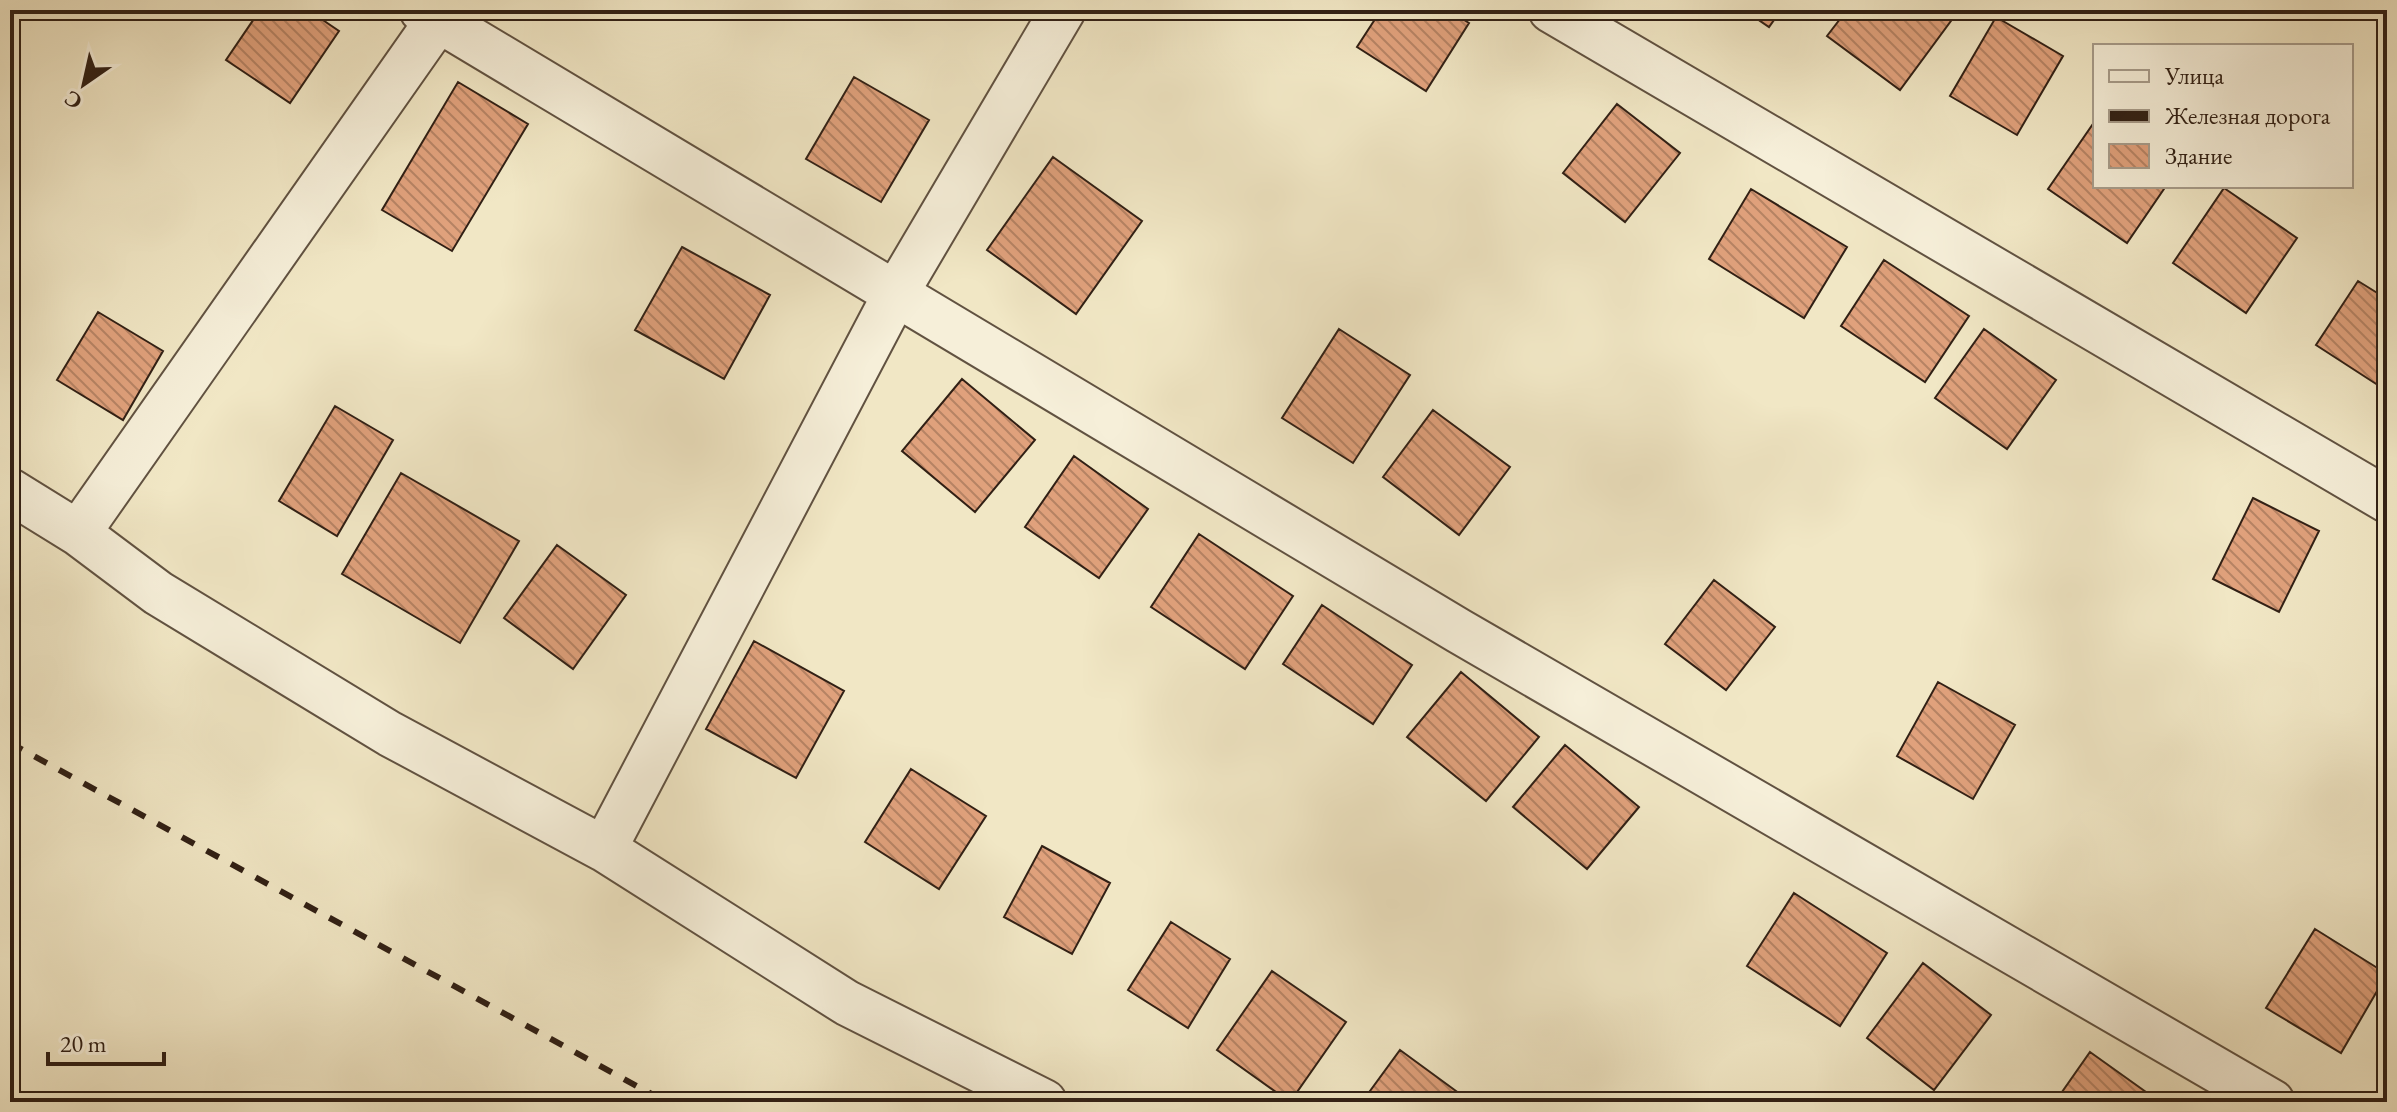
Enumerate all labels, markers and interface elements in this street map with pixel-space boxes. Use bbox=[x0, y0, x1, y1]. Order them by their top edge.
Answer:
north arrow bbox=[44, 44, 124, 124]
legend bbox=[2093, 44, 2353, 188]
text: Улица bbox=[2164, 60, 2224, 91]
text: С bbox=[59, 84, 88, 117]
text: Железная дорога bbox=[2164, 100, 2331, 131]
text: Здание bbox=[2165, 140, 2232, 171]
scale bar bbox=[48, 1016, 164, 1066]
text: 20 m bbox=[60, 1028, 107, 1059]

